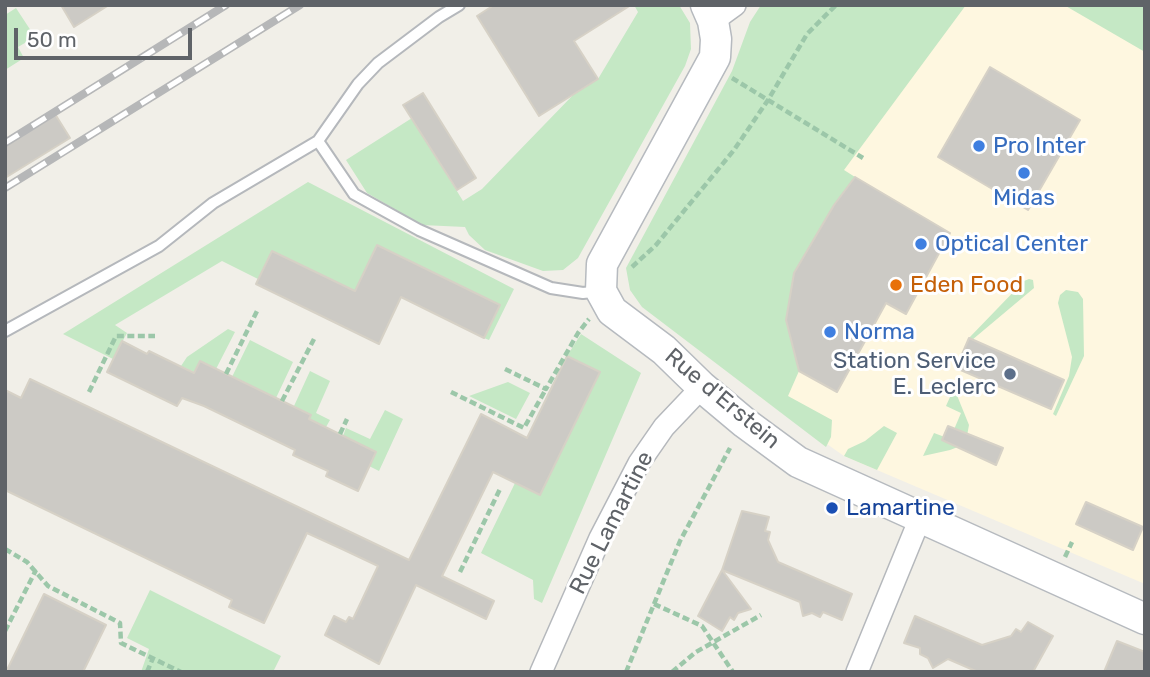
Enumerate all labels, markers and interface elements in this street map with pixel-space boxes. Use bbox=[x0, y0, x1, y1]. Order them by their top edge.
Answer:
scale bar bbox=[18, 14, 196, 58]
text: 50 m bbox=[27, 27, 77, 52]
place label: Pro Inter bbox=[993, 132, 1086, 160]
marker: Pro Inter bbox=[971, 138, 987, 154]
marker: Midas bbox=[1016, 165, 1032, 181]
place label: Midas bbox=[993, 184, 1055, 212]
place label: Optical Center bbox=[935, 230, 1088, 258]
marker: Optical Center bbox=[913, 236, 929, 252]
place label: Eden Food bbox=[910, 271, 1023, 299]
marker: Eden Food bbox=[888, 277, 904, 293]
place label: Norma bbox=[844, 318, 915, 346]
marker: Norma bbox=[822, 324, 838, 340]
street label: Rue d'Erstein bbox=[659, 343, 785, 455]
place label: Station Service E. Leclerc bbox=[833, 347, 996, 401]
marker: Station Service E. Leclerc bbox=[1002, 366, 1018, 382]
street label: Rue Lamartine bbox=[564, 447, 660, 599]
place label: Lamartine bbox=[846, 494, 955, 522]
marker: Lamartine bbox=[824, 500, 840, 516]

